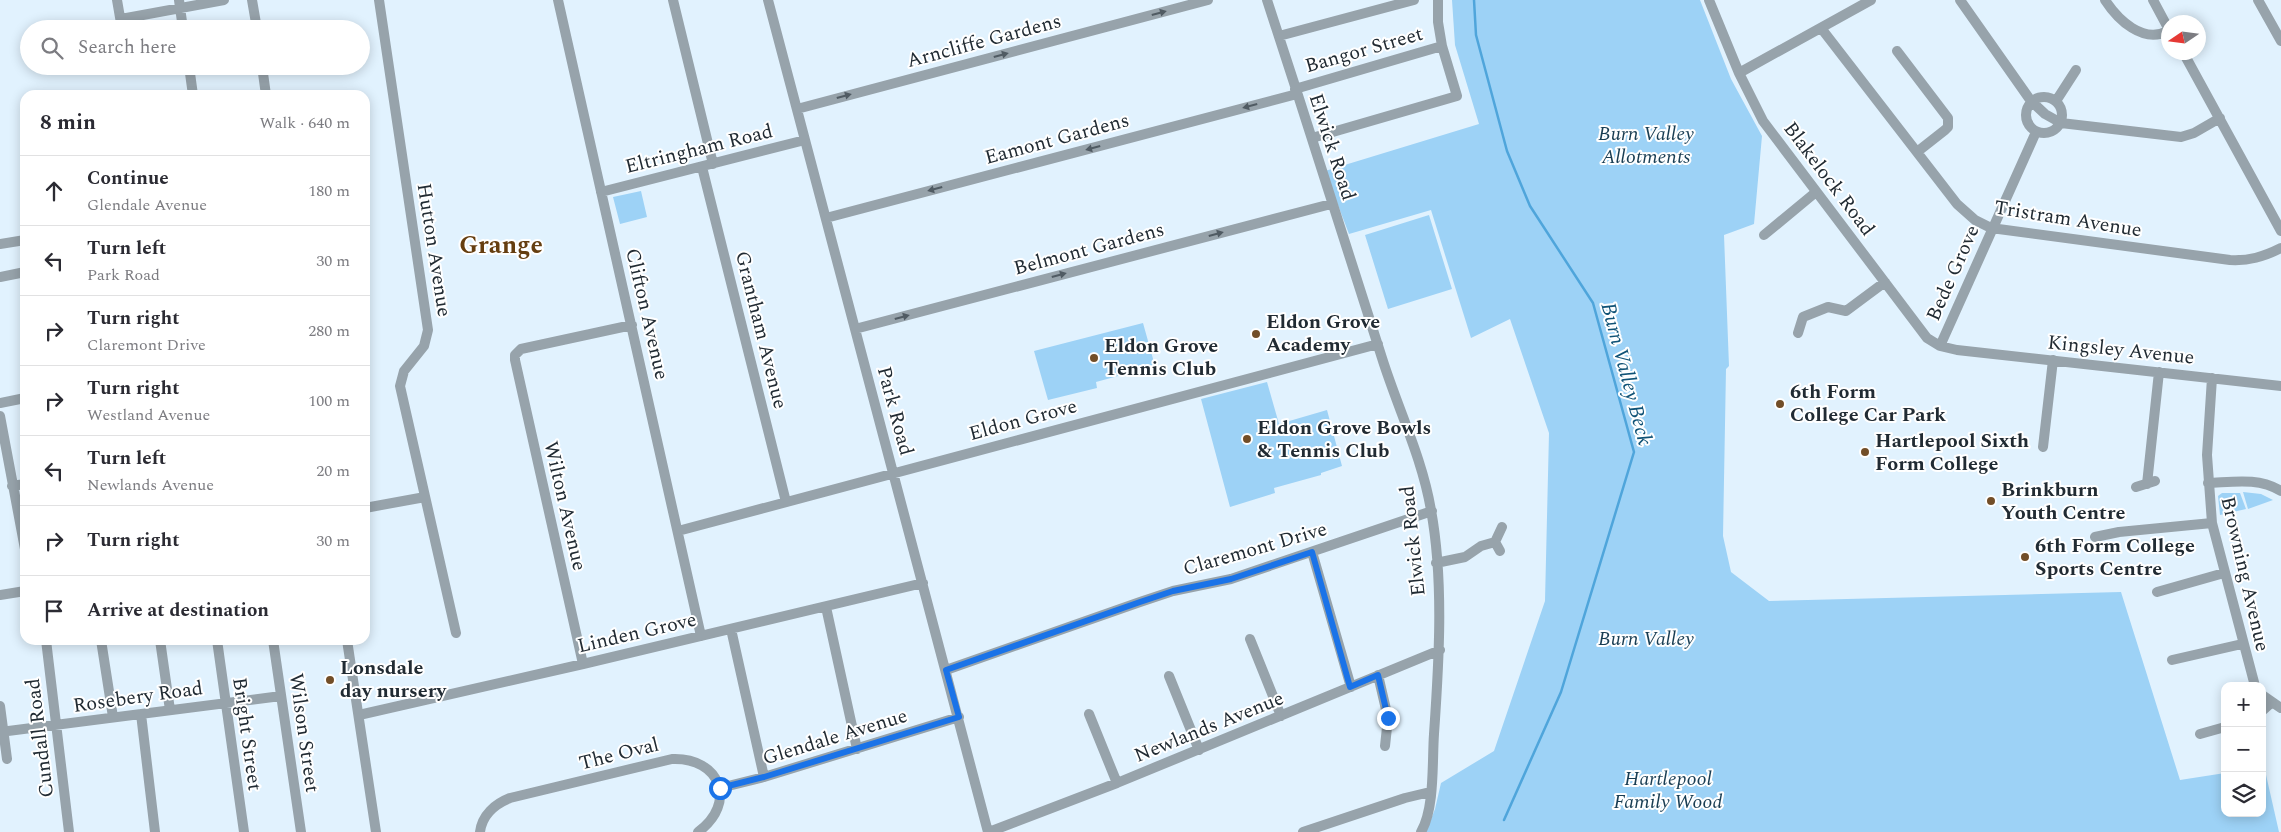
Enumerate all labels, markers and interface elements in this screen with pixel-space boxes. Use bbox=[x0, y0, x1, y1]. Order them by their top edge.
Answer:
street label: Arncliffe Gardens bbox=[903, 6, 1065, 76]
one-way arrow bbox=[1151, 9, 1166, 17]
north arrow bbox=[2161, 15, 2206, 60]
street label: Bangor Street bbox=[1302, 19, 1426, 81]
search box bbox=[20, 20, 370, 75]
text: Search here bbox=[78, 33, 177, 62]
icon: search bbox=[38, 34, 66, 62]
one-way arrow bbox=[994, 50, 1009, 58]
street label: Elwick Road bbox=[1301, 90, 1363, 204]
one-way arrow bbox=[837, 92, 852, 100]
one-way arrow bbox=[1242, 102, 1257, 110]
street label: Eamont Gardens bbox=[981, 105, 1133, 173]
text: 8 min bbox=[40, 107, 96, 139]
text: Walk · 640 m bbox=[259, 111, 350, 135]
street label: Blakelock Road bbox=[1776, 115, 1882, 243]
street label: Eltringham Road bbox=[622, 116, 776, 182]
park label: Burn Valley Allotments bbox=[1598, 119, 1694, 172]
one-way arrow bbox=[1085, 144, 1100, 152]
text: Continue bbox=[87, 164, 169, 193]
icon: ahead bbox=[40, 177, 68, 205]
text: 180 m bbox=[308, 179, 350, 203]
street label: Hutton Avenue bbox=[409, 181, 459, 319]
one-way arrow bbox=[928, 185, 943, 193]
text: Glendale Avenue bbox=[87, 193, 207, 217]
street label: Tristram Avenue bbox=[1992, 193, 2144, 245]
street label: Belmont Gardens bbox=[1010, 214, 1168, 284]
street label: Bede Grove bbox=[1918, 220, 1988, 326]
district label: Grange bbox=[459, 227, 543, 265]
one-way arrow bbox=[1209, 230, 1224, 238]
text: Turn left bbox=[87, 234, 166, 263]
street label: Clifton Avenue bbox=[617, 245, 677, 383]
icon: left bbox=[40, 247, 68, 275]
street label: Grantham Avenue bbox=[727, 248, 795, 412]
text: 30 m bbox=[316, 249, 350, 273]
text: Park Road bbox=[87, 263, 160, 287]
one-way arrow bbox=[1052, 271, 1067, 279]
water label: Burn Valley Beck bbox=[1592, 299, 1661, 449]
text: Turn right bbox=[87, 304, 180, 333]
place label: Eldon Grove Academy bbox=[1266, 307, 1380, 360]
one-way arrow bbox=[894, 313, 910, 321]
icon: right bbox=[40, 317, 68, 345]
text: 280 m bbox=[308, 319, 350, 343]
street label: Kingsley Avenue bbox=[2046, 327, 2196, 373]
marker: Eldon Grove Academy bbox=[1250, 328, 1262, 340]
place label: Eldon Grove Tennis Club bbox=[1104, 331, 1218, 384]
text: Claremont Drive bbox=[87, 333, 206, 357]
marker: Eldon Grove Tennis Club bbox=[1088, 352, 1100, 364]
street label: Park Road bbox=[869, 363, 921, 459]
text: Turn right bbox=[87, 374, 180, 403]
place label: 6th Form College Car Park bbox=[1790, 377, 1946, 430]
icon: right bbox=[40, 387, 68, 415]
text: 100 m bbox=[308, 389, 350, 413]
street label: Eldon Grove bbox=[966, 391, 1080, 449]
marker: 6th Form College Car Park bbox=[1774, 398, 1786, 410]
text: Westland Avenue bbox=[87, 403, 210, 427]
place label: Eldon Grove Bowls & Tennis Club bbox=[1257, 413, 1431, 466]
place label: Hartlepool Sixth Form College bbox=[1875, 426, 2029, 479]
marker: Eldon Grove Bowls & Tennis Club bbox=[1241, 433, 1253, 445]
street label: Wilton Avenue bbox=[536, 438, 594, 574]
text: Turn left bbox=[87, 444, 166, 473]
marker: Hartlepool Sixth Form College bbox=[1859, 446, 1871, 458]
icon: left bbox=[40, 457, 68, 485]
text: 20 m bbox=[316, 459, 350, 483]
text: Newlands Avenue bbox=[87, 473, 214, 497]
place label: Brinkburn Youth Centre bbox=[2001, 475, 2125, 528]
street label: Elwick Road bbox=[1392, 484, 1434, 598]
street label: Browning Avenue bbox=[2213, 494, 2277, 654]
marker: Brinkburn Youth Centre bbox=[1985, 495, 1997, 507]
street label: Claremont Drive bbox=[1179, 514, 1331, 584]
text: Turn right bbox=[87, 526, 180, 555]
icon: right bbox=[40, 527, 68, 555]
text: 30 m bbox=[316, 529, 350, 553]
place label: 6th Form College Sports Centre bbox=[2035, 531, 2195, 584]
marker: 6th Form College Sports Centre bbox=[2019, 551, 2031, 563]
text: Arrive at destination bbox=[87, 596, 269, 625]
icon: arrive bbox=[40, 597, 68, 625]
street label: Linden Grove bbox=[574, 605, 700, 661]
park label: Burn Valley bbox=[1598, 624, 1694, 654]
place label: Lonsdale day nursery bbox=[340, 653, 447, 706]
street label: Wilson Street bbox=[281, 671, 327, 795]
street label: Rosebery Road bbox=[71, 673, 205, 721]
marker: Lonsdale day nursery bbox=[324, 674, 336, 686]
street label: Bright Street bbox=[224, 675, 270, 793]
street label: Cundall Road bbox=[18, 677, 62, 799]
map controls bbox=[2221, 682, 2266, 817]
button: + bbox=[2221, 682, 2266, 727]
street label: Newlands Avenue bbox=[1130, 683, 1288, 771]
street label: Glendale Avenue bbox=[759, 701, 911, 773]
route end bbox=[1377, 707, 1400, 730]
button: − bbox=[2221, 727, 2266, 772]
street label: The Oval bbox=[576, 730, 662, 778]
park label: Hartlepool Family Wood bbox=[1613, 764, 1723, 817]
button: layers bbox=[2221, 772, 2266, 817]
route start bbox=[709, 777, 732, 800]

